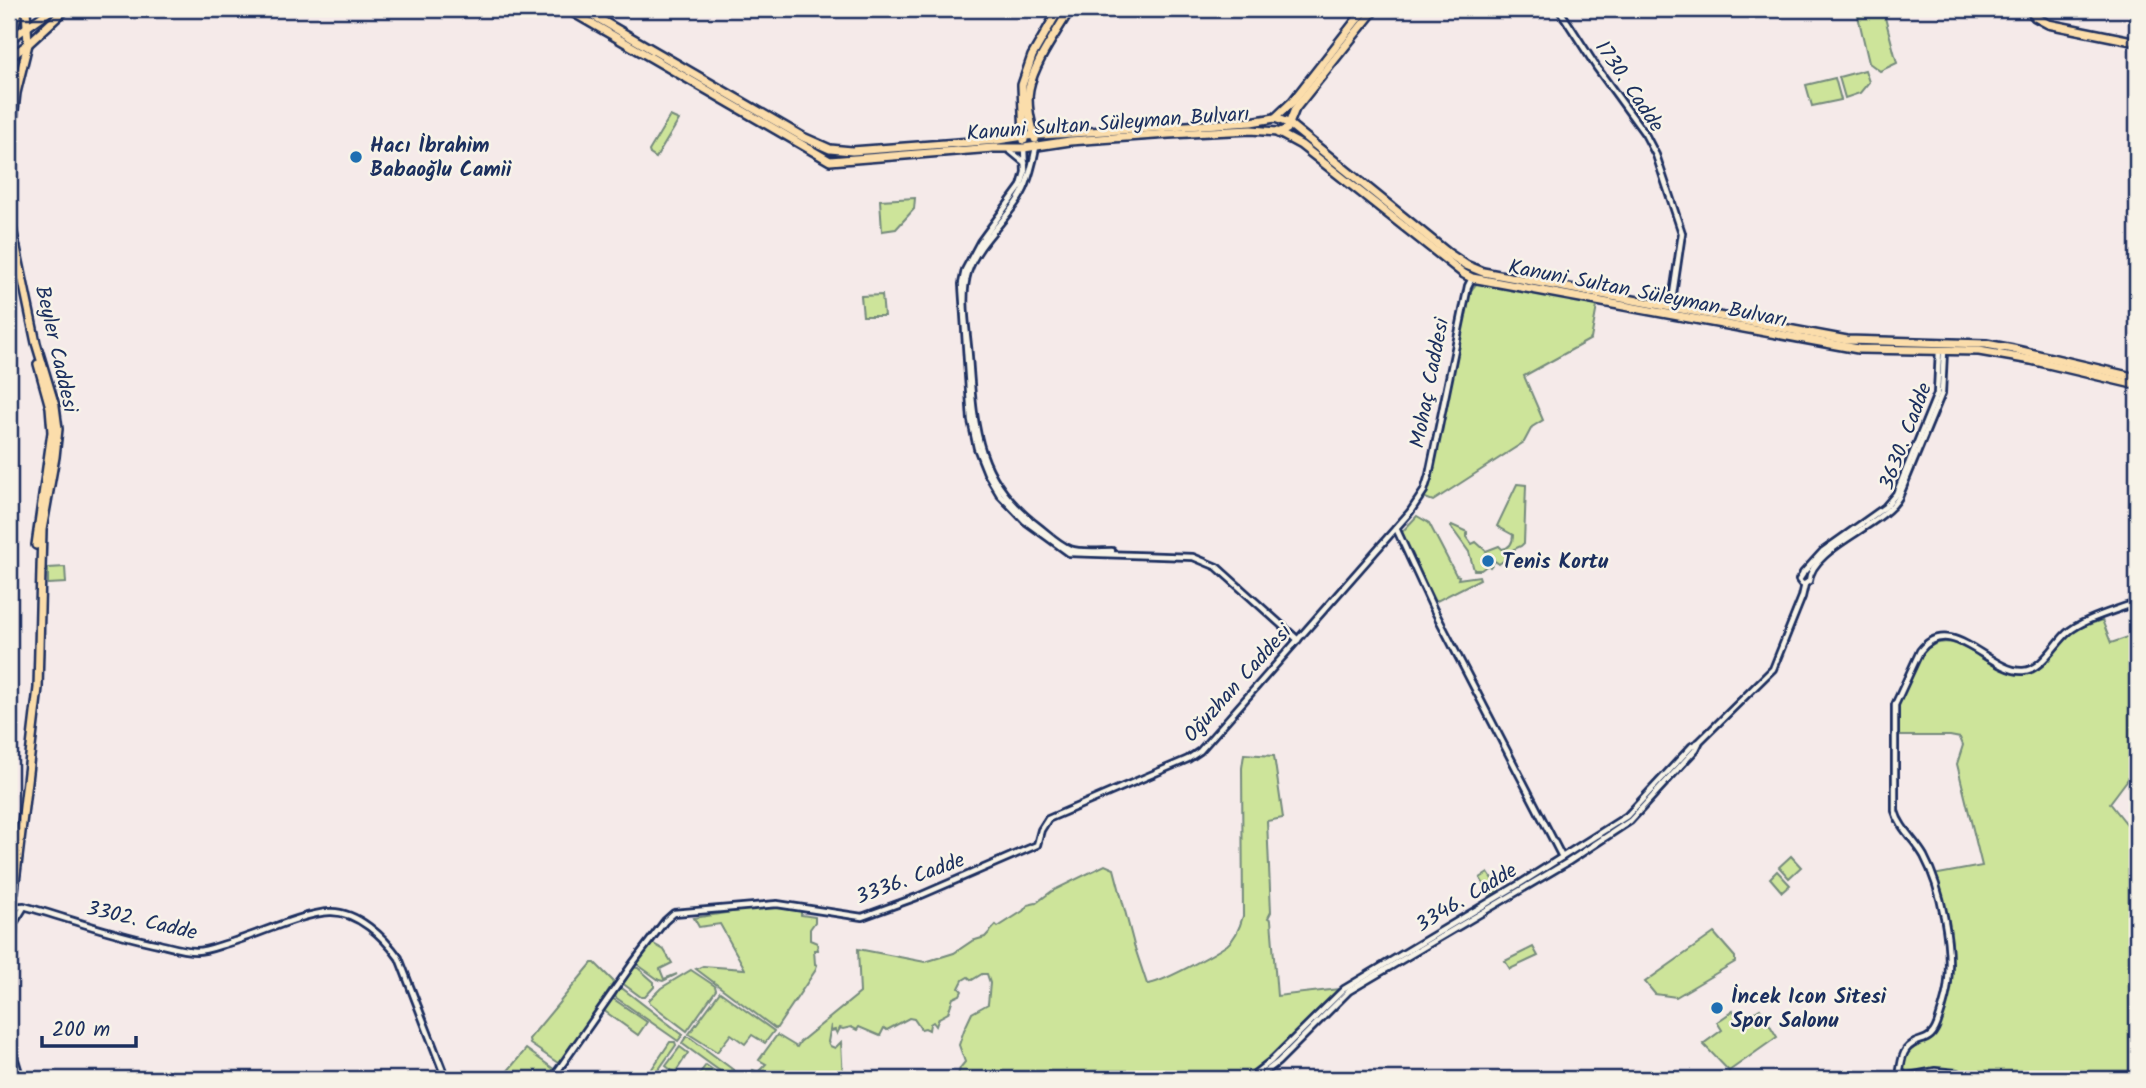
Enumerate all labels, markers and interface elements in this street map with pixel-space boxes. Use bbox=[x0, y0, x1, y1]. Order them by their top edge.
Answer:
street label: 1730. Cadde bbox=[1586, 34, 1672, 140]
street label: Kanuni Sultan Süleyman Bulvarı bbox=[965, 98, 1251, 151]
place label: Hacı İbrahim Babaoğlu Camii bbox=[370, 130, 512, 187]
marker: Hacı İbrahim Babaoğlu Camii bbox=[348, 149, 364, 165]
street label: Kanuni Sultan Süleyman Bulvarı bbox=[1505, 251, 1790, 338]
street label: Beyler Caddesi bbox=[25, 283, 86, 417]
street label: Mohaç Caddesi bbox=[1402, 314, 1459, 451]
street label: 3630. Cadde bbox=[1871, 378, 1942, 495]
place label: Tenis Kortu bbox=[1502, 546, 1609, 579]
marker: Tenis Kortu bbox=[1480, 553, 1496, 569]
street label: Oğuzhan Caddesi bbox=[1176, 617, 1301, 751]
street label: 3336. Cadde bbox=[851, 844, 970, 914]
street label: 3346. Cadde bbox=[1410, 855, 1524, 942]
street label: 3302. Cadde bbox=[83, 893, 201, 950]
place label: İncek Icon Sitesi Spor Salonu bbox=[1731, 981, 1887, 1038]
marker: İncek Icon Sitesi Spor Salonu bbox=[1709, 1000, 1725, 1016]
scale bar bbox=[42, 1004, 136, 1048]
text: 200 m bbox=[52, 1014, 110, 1047]

